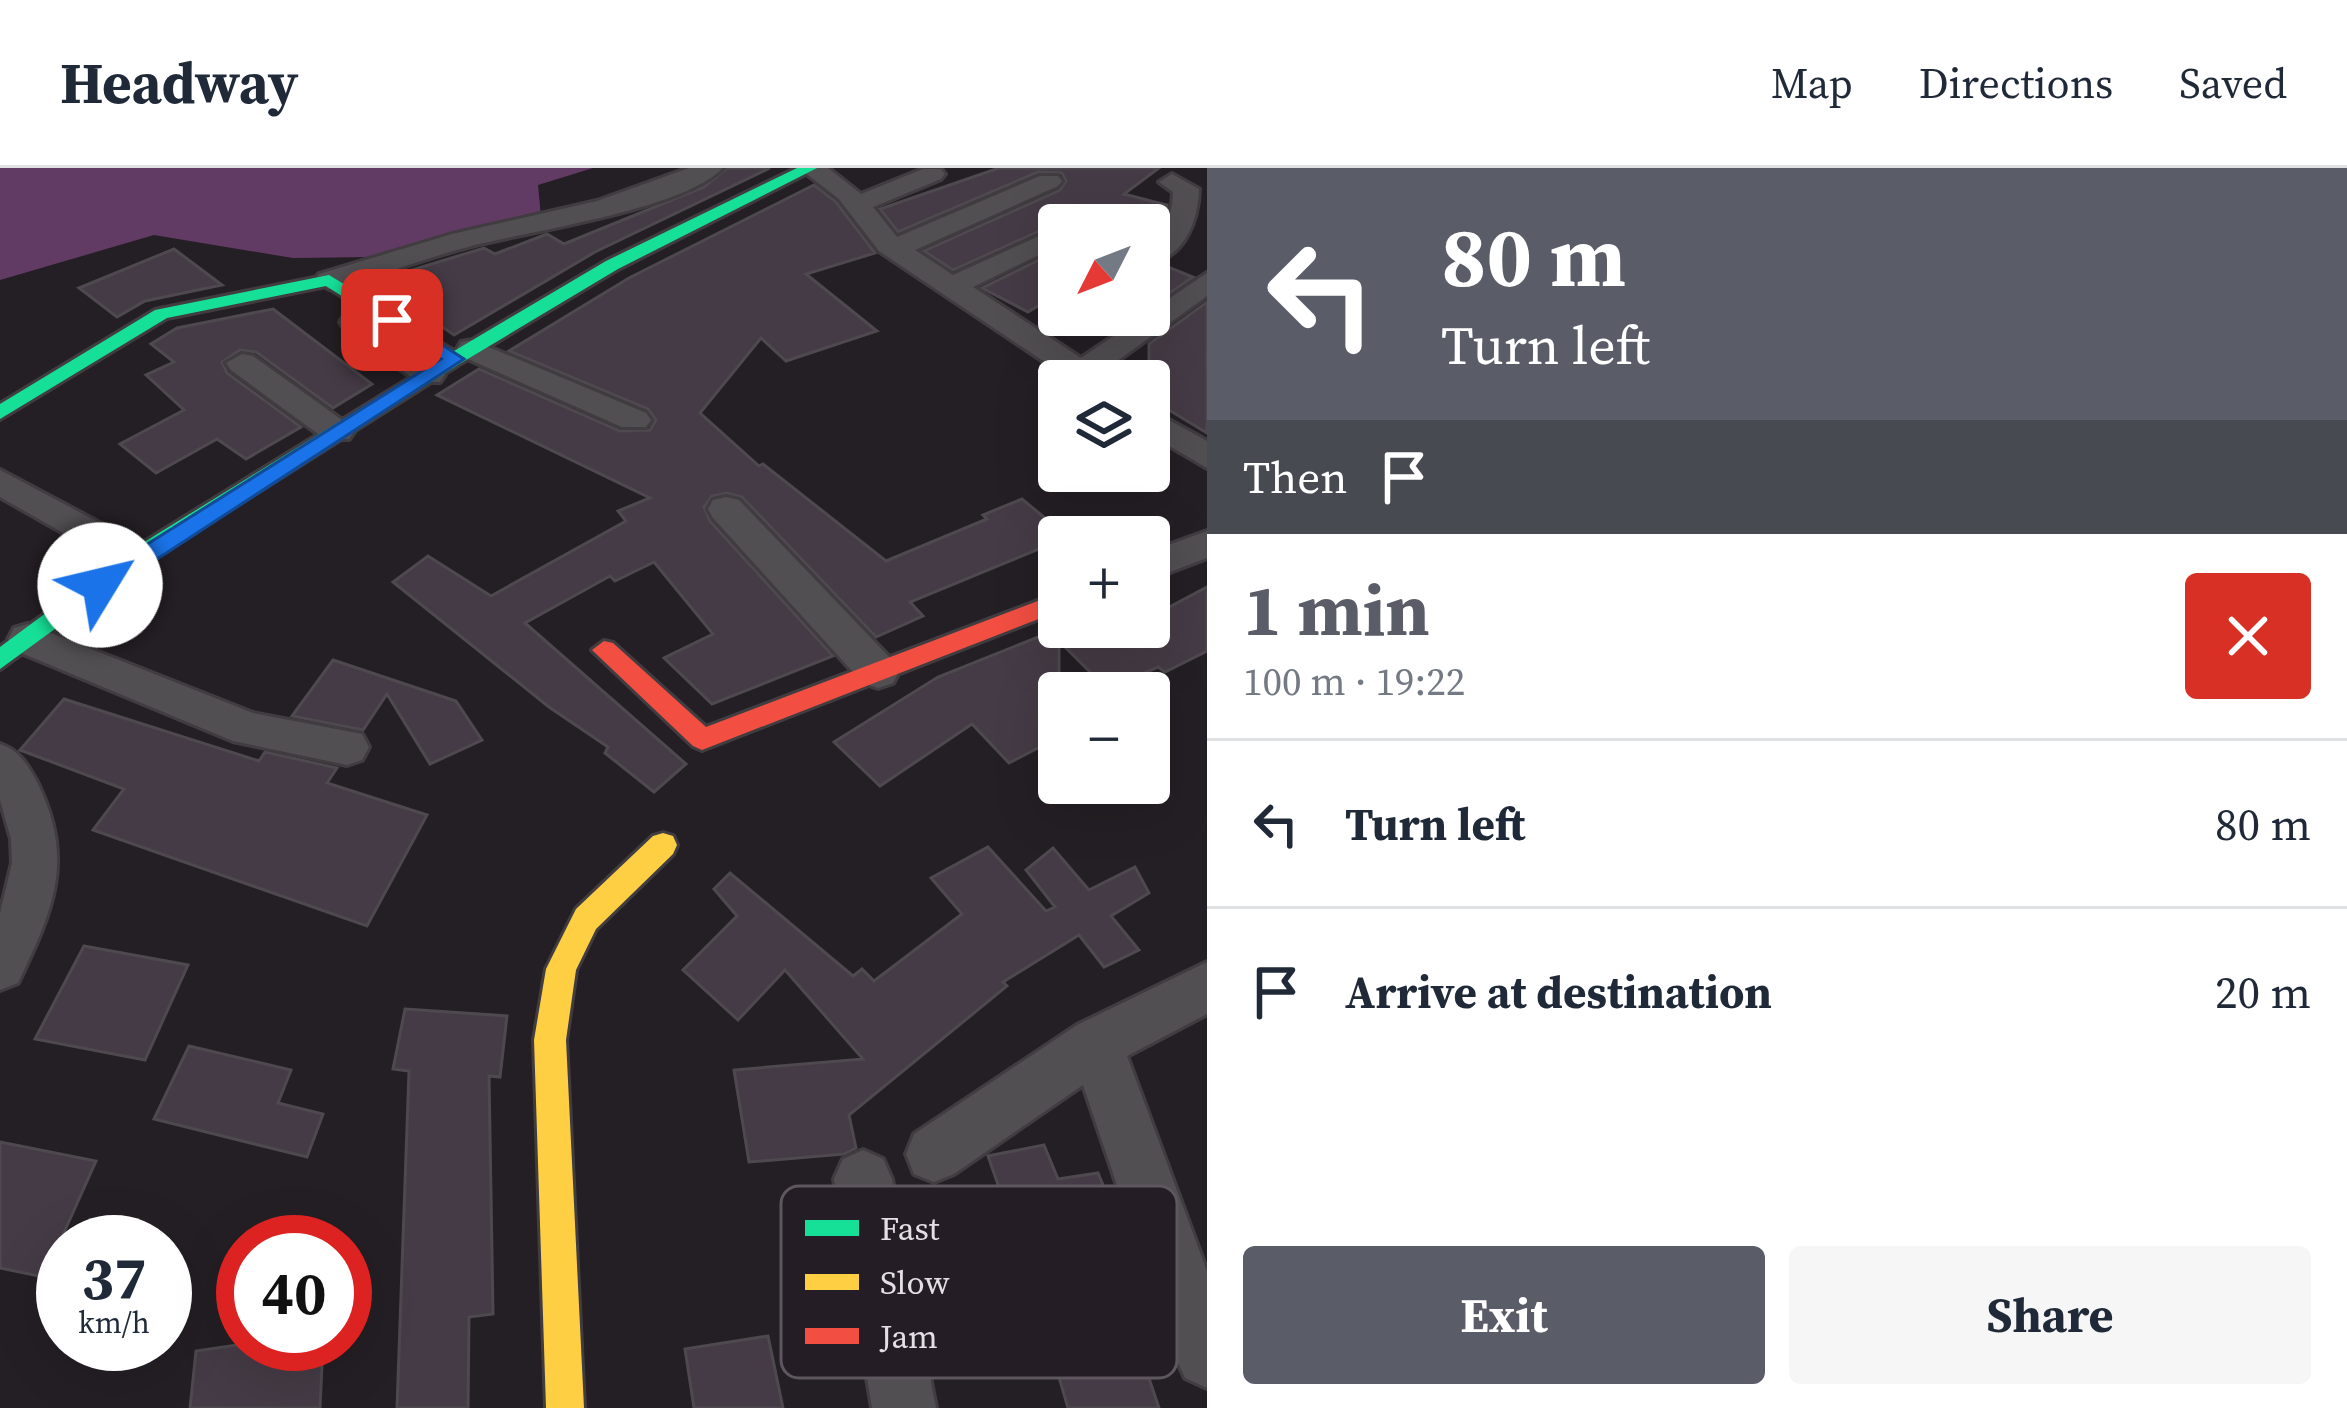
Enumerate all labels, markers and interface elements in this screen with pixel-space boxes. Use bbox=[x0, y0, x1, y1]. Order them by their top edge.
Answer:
text: Headway bbox=[60, 44, 298, 122]
text: Map bbox=[1771, 54, 1853, 112]
text: Directions bbox=[1919, 54, 2113, 112]
text: Saved bbox=[2179, 54, 2287, 112]
text: 80 m bbox=[1441, 199, 1626, 314]
north arrow bbox=[1038, 204, 1170, 336]
map controls bbox=[1038, 204, 1170, 804]
icon: left bbox=[1243, 216, 1399, 372]
pin bbox=[341, 269, 443, 371]
icon: arrive bbox=[359, 287, 425, 353]
text: Turn left bbox=[1441, 308, 1650, 382]
button: layers bbox=[1038, 360, 1170, 492]
icon: arrive bbox=[1371, 444, 1437, 510]
text: Then bbox=[1243, 446, 1347, 508]
button: + bbox=[1038, 516, 1170, 648]
position arrow bbox=[37, 522, 163, 648]
text: 1 min bbox=[1243, 560, 1430, 659]
button: close bbox=[2185, 573, 2311, 699]
text: 100 m · 19:22 bbox=[1243, 655, 1465, 708]
button: − bbox=[1038, 672, 1170, 804]
icon: left bbox=[1243, 791, 1309, 857]
text: Turn left bbox=[1345, 793, 1525, 855]
text: 80 m bbox=[2215, 793, 2311, 855]
icon: arrive bbox=[1243, 959, 1309, 1025]
text: Arrive at destination bbox=[1345, 961, 1772, 1023]
text: 20 m bbox=[2215, 961, 2311, 1023]
legend bbox=[781, 1186, 1177, 1378]
text: Fast bbox=[880, 1206, 940, 1251]
speed limit sign: 40 bbox=[216, 1215, 372, 1371]
text: 37 bbox=[81, 1237, 147, 1319]
button: Exit bbox=[1243, 1246, 1765, 1384]
button: Share bbox=[1789, 1246, 2311, 1384]
text: Slow bbox=[880, 1260, 950, 1305]
text: km/h bbox=[78, 1302, 150, 1343]
text: Jam bbox=[879, 1314, 938, 1359]

